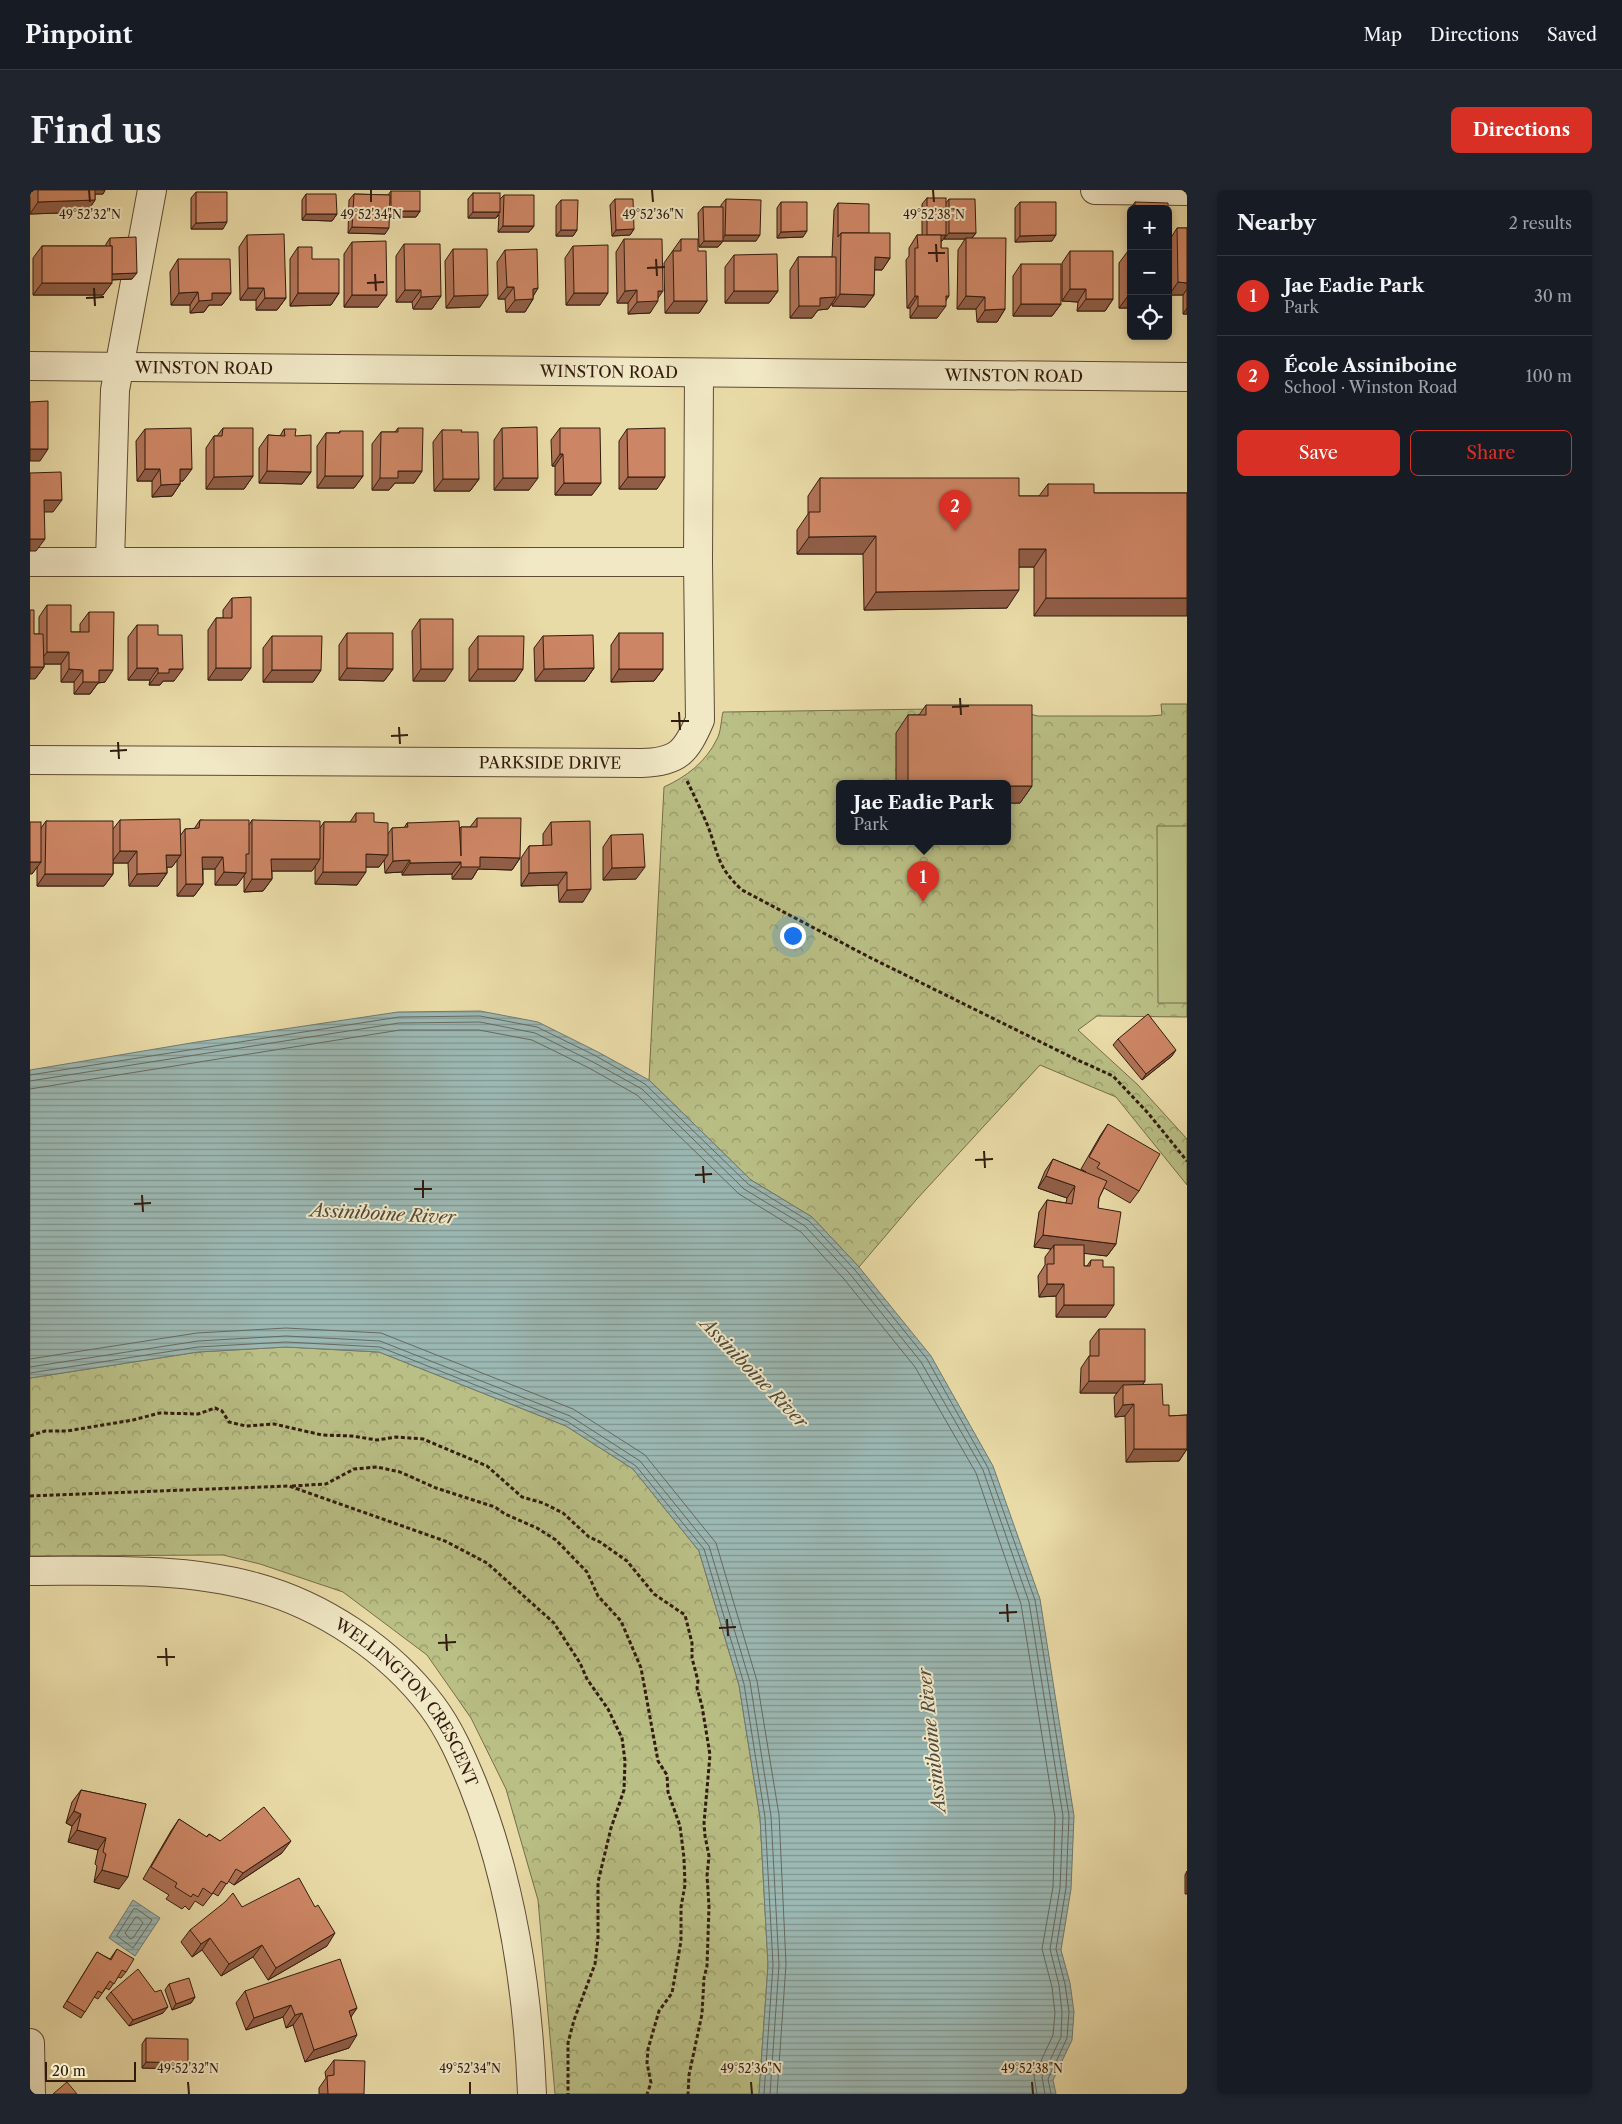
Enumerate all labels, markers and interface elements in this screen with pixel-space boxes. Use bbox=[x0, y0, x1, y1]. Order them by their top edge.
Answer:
text: Pinpoint bbox=[25, 20, 132, 49]
text: Map bbox=[1363, 24, 1402, 46]
text: Directions bbox=[1430, 24, 1519, 46]
text: Saved bbox=[1547, 24, 1597, 46]
button: Directions bbox=[1451, 107, 1592, 153]
text: Find us bbox=[30, 109, 162, 152]
map controls bbox=[1127, 205, 1172, 340]
button: + bbox=[1127, 205, 1172, 250]
text: 49°52'32"N bbox=[59, 207, 121, 222]
text: 49°52'34"N bbox=[340, 207, 402, 222]
text: 49°52'36"N bbox=[622, 207, 684, 222]
text: 49°52'38"N bbox=[903, 207, 965, 222]
text: Nearby bbox=[1237, 210, 1316, 235]
text: 2 results bbox=[1509, 213, 1572, 233]
button: − bbox=[1127, 250, 1172, 295]
text: Jae Eadie Park bbox=[1284, 274, 1424, 297]
text: 1 bbox=[1249, 286, 1257, 306]
text: 30 m bbox=[1534, 286, 1572, 306]
button: locate bbox=[1127, 295, 1172, 340]
text: Park bbox=[1284, 297, 1319, 317]
text: École Assiniboine bbox=[1284, 354, 1457, 377]
street label: WINSTON ROAD bbox=[134, 357, 273, 378]
street label: WINSTON ROAD bbox=[539, 361, 678, 382]
street label: WINSTON ROAD bbox=[944, 365, 1083, 386]
text: 2 bbox=[1248, 366, 1258, 386]
text: 100 m bbox=[1526, 366, 1572, 386]
text: School · Winston Road bbox=[1284, 377, 1457, 397]
button: Save bbox=[1237, 430, 1400, 476]
button: Share bbox=[1410, 430, 1572, 476]
pin: 2 bbox=[939, 490, 971, 531]
street label: PARKSIDE DRIVE bbox=[479, 752, 621, 773]
popup bbox=[836, 780, 1011, 845]
text: Jae Eadie Park bbox=[853, 791, 994, 814]
text: Park bbox=[853, 814, 888, 834]
pin: 1 bbox=[907, 861, 939, 902]
your location bbox=[780, 923, 806, 949]
water label: Assiniboine River bbox=[307, 1199, 458, 1229]
water label: Assiniboine River bbox=[693, 1311, 814, 1434]
street label: WELLINGTON CRESCENT bbox=[330, 1613, 482, 1789]
water label: Assiniboine River bbox=[913, 1665, 951, 1816]
scale bar bbox=[45, 2059, 136, 2082]
text: 49°52'32"N bbox=[157, 2061, 219, 2076]
text: 49°52'34"N bbox=[439, 2061, 501, 2076]
text: 49°52'36"N bbox=[720, 2061, 782, 2076]
text: 49°52'38"N bbox=[1001, 2061, 1063, 2076]
text: 20 m bbox=[52, 2062, 86, 2080]

